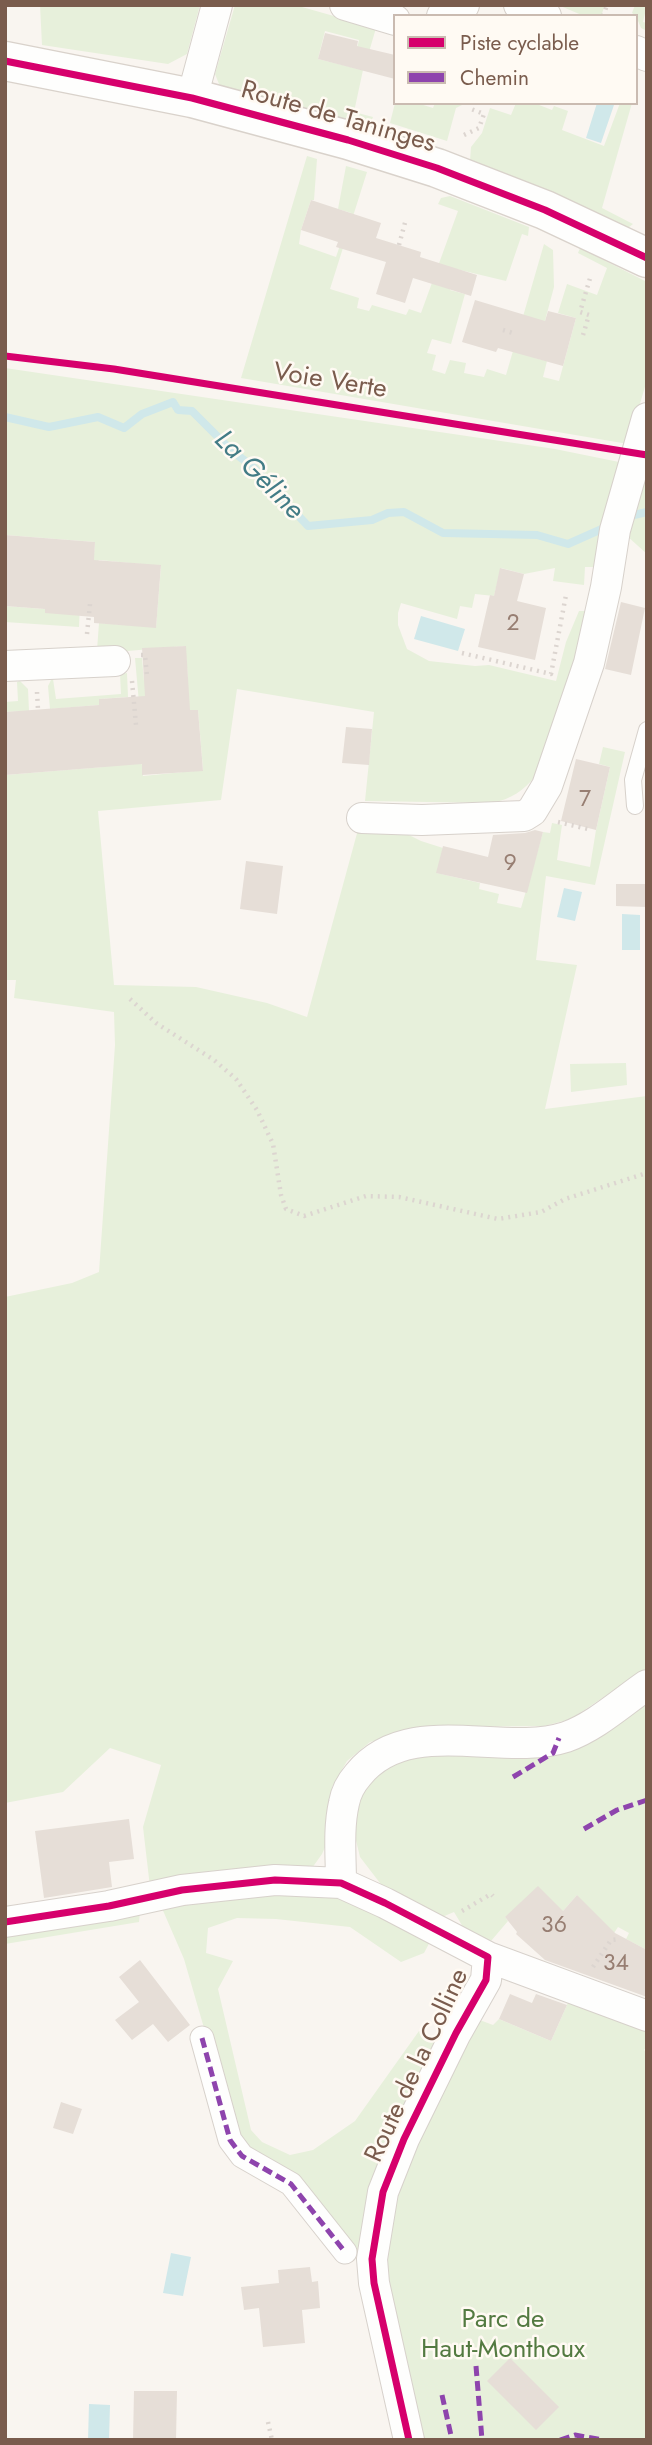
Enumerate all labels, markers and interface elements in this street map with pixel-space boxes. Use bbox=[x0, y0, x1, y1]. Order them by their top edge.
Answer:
legend bbox=[393, 14, 638, 105]
text: Piste cyclable bbox=[460, 28, 579, 58]
text: Chemin bbox=[460, 63, 529, 93]
street label: Route de Taninges bbox=[237, 75, 439, 161]
street label: Voie Verte bbox=[271, 358, 389, 406]
water label: La Géline bbox=[206, 424, 310, 528]
house number: 2 bbox=[506, 610, 520, 638]
house number: 7 bbox=[579, 786, 591, 814]
house number: 9 bbox=[503, 850, 517, 878]
house number: 36 bbox=[541, 1912, 567, 1940]
house number: 34 bbox=[603, 1950, 629, 1978]
street label: Route de la Colline bbox=[360, 1964, 476, 2168]
park label: Parc de Haut-Monthoux bbox=[421, 2305, 585, 2366]

